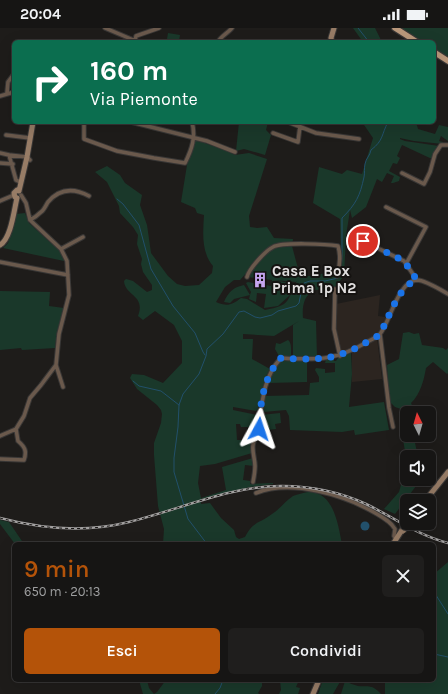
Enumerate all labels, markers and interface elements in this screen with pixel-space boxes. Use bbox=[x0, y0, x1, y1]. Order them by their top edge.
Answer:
text: 20:04 bbox=[20, 5, 61, 23]
text: 160 m bbox=[90, 54, 168, 87]
icon: right bbox=[24, 56, 76, 108]
text: Via Piemonte bbox=[90, 88, 198, 110]
pin bbox=[346, 224, 380, 258]
icon: arrive bbox=[352, 230, 374, 252]
place label: Casa E Box Prima 1p N2 bbox=[272, 262, 356, 297]
building icon: Casa E Box Prima 1p N2 bbox=[251, 271, 269, 289]
north arrow bbox=[400, 406, 436, 442]
map controls bbox=[400, 406, 436, 530]
position arrow bbox=[238, 408, 280, 450]
button: sound bbox=[400, 450, 436, 486]
button: layers bbox=[400, 494, 436, 530]
text: 9 min bbox=[24, 555, 90, 583]
button: close bbox=[382, 555, 424, 597]
text: 650 m · 20:13 bbox=[24, 584, 100, 599]
button: Esci bbox=[24, 628, 220, 674]
button: Condividi bbox=[228, 628, 424, 674]

